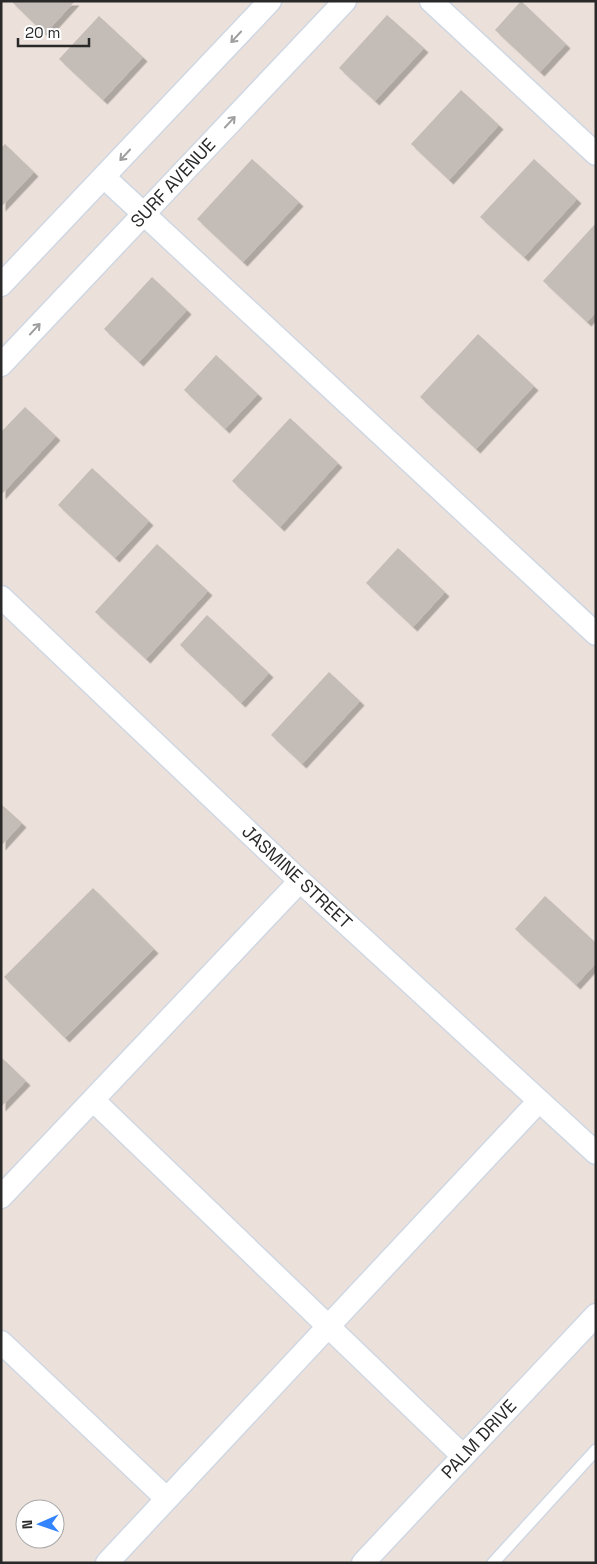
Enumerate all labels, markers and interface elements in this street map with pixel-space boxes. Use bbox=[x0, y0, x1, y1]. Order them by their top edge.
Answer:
scale bar bbox=[18, 15, 89, 47]
text: 20 m bbox=[25, 23, 60, 42]
one-way arrow bbox=[230, 30, 242, 43]
one-way arrow bbox=[224, 116, 236, 129]
street label: SURF AVENUE bbox=[125, 133, 220, 232]
one-way arrow bbox=[119, 148, 131, 161]
one-way arrow bbox=[29, 323, 41, 336]
street label: JASMINE STREET bbox=[237, 820, 358, 934]
street label: PALM DRIVE bbox=[436, 1394, 521, 1483]
north arrow bbox=[15, 1499, 65, 1549]
text: N bbox=[18, 1519, 36, 1529]

